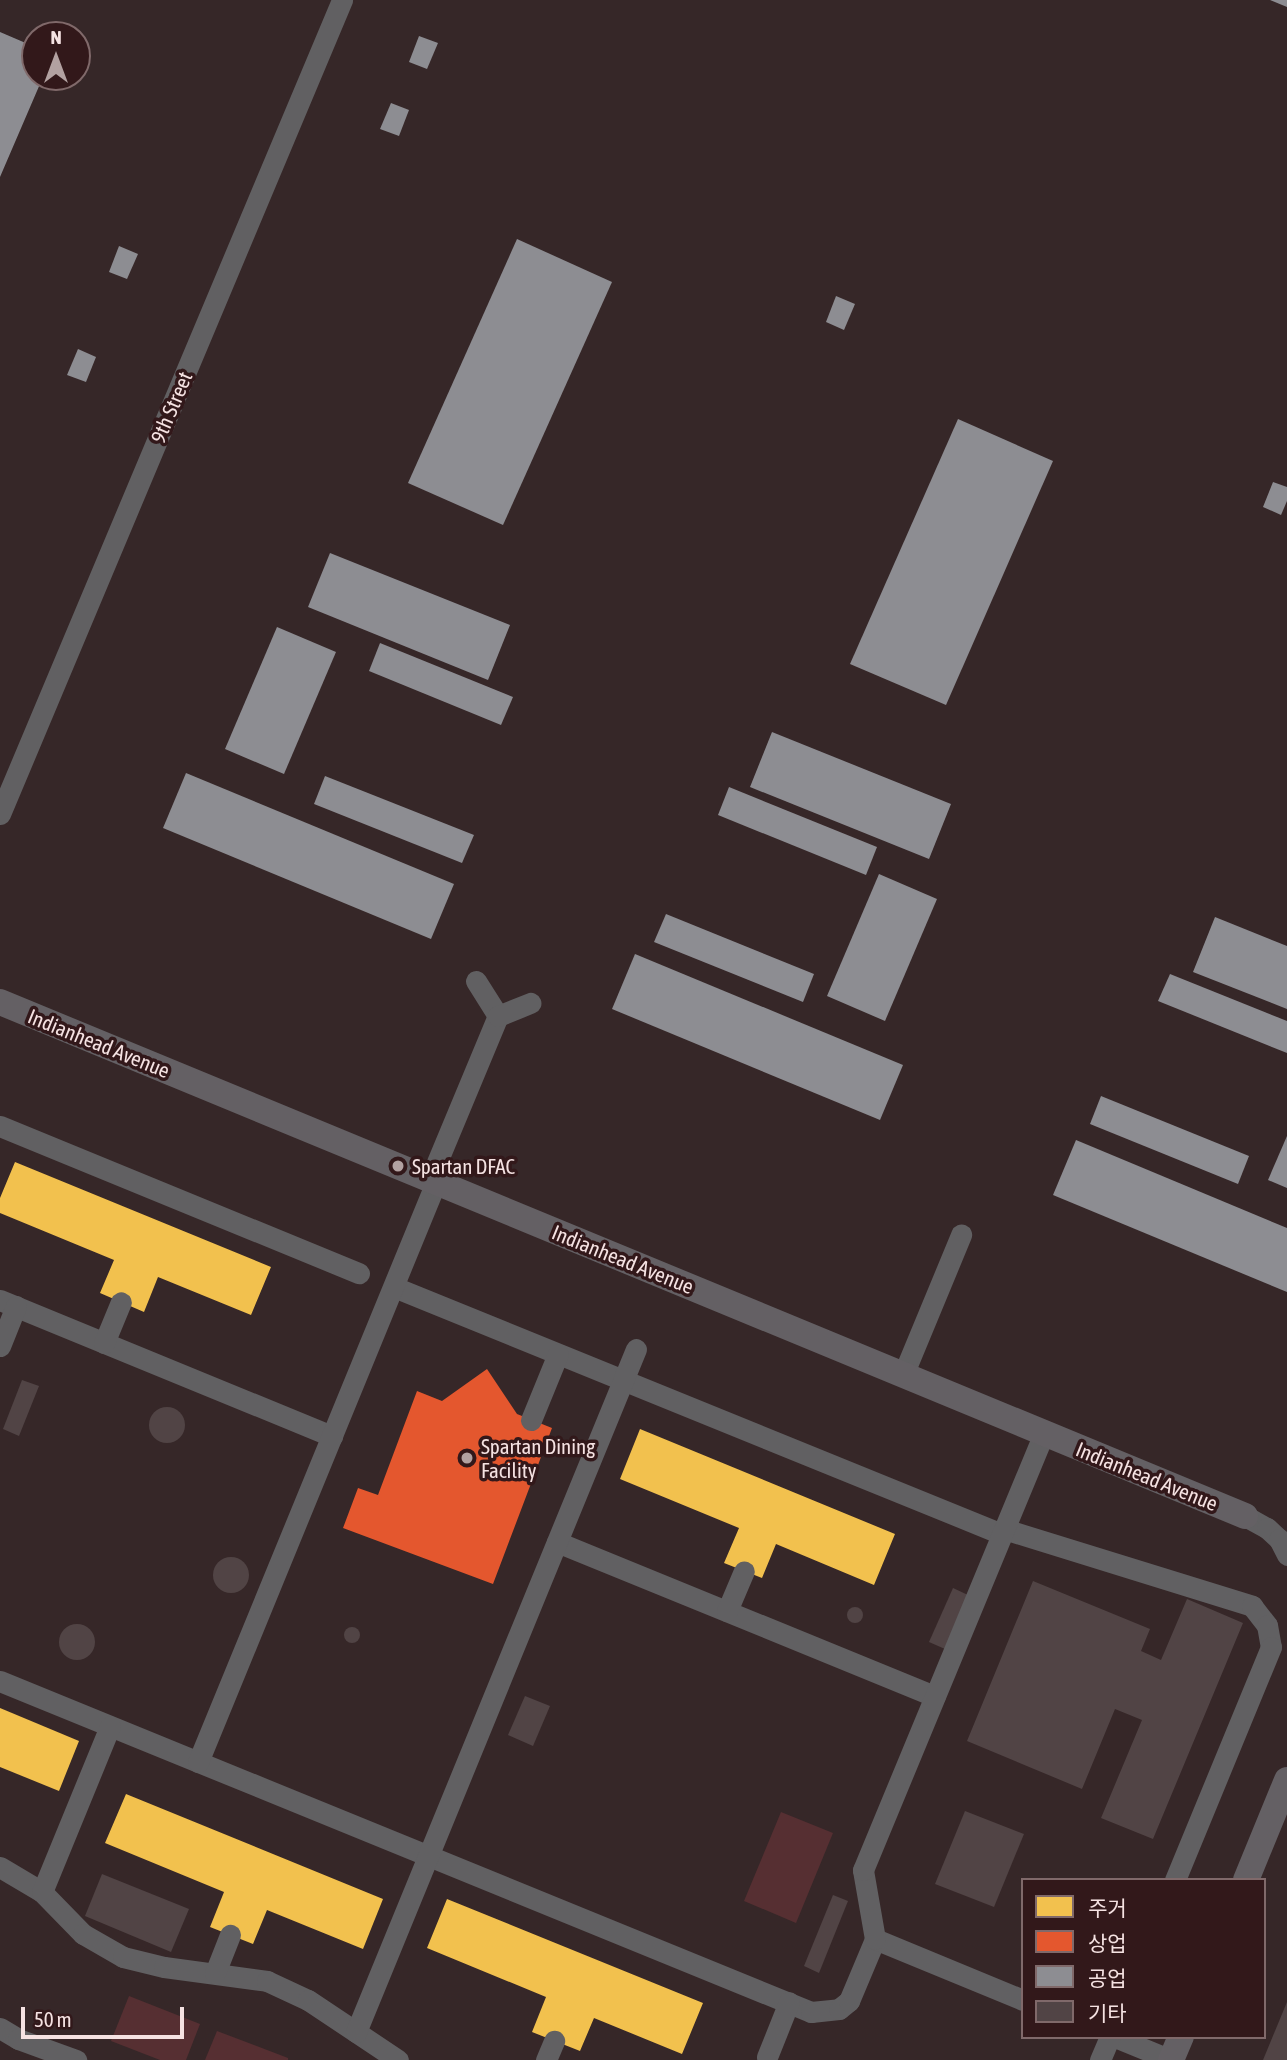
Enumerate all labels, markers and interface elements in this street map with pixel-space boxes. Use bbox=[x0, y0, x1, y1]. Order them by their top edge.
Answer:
north arrow bbox=[21, 21, 91, 91]
text: N bbox=[50, 26, 62, 48]
street label: 9th Street bbox=[145, 368, 197, 446]
street label: Indianhead Avenue bbox=[24, 1003, 174, 1083]
place label: Spartan DFAC bbox=[412, 1153, 515, 1179]
marker: Spartan DFAC bbox=[390, 1158, 406, 1174]
street label: Indianhead Avenue bbox=[548, 1219, 698, 1299]
place label: Spartan Dining Facility bbox=[481, 1433, 595, 1483]
street label: Indianhead Avenue bbox=[1072, 1436, 1222, 1516]
marker: Spartan Dining Facility bbox=[459, 1450, 475, 1466]
legend bbox=[1021, 1878, 1266, 2039]
text: 주거 bbox=[1088, 1896, 1127, 1920]
text: 상업 bbox=[1088, 1931, 1127, 1955]
text: 공업 bbox=[1088, 1966, 1127, 1990]
scale bar bbox=[24, 1994, 187, 2038]
text: 기타 bbox=[1088, 2001, 1127, 2025]
text: 50 m bbox=[34, 2007, 72, 2031]

